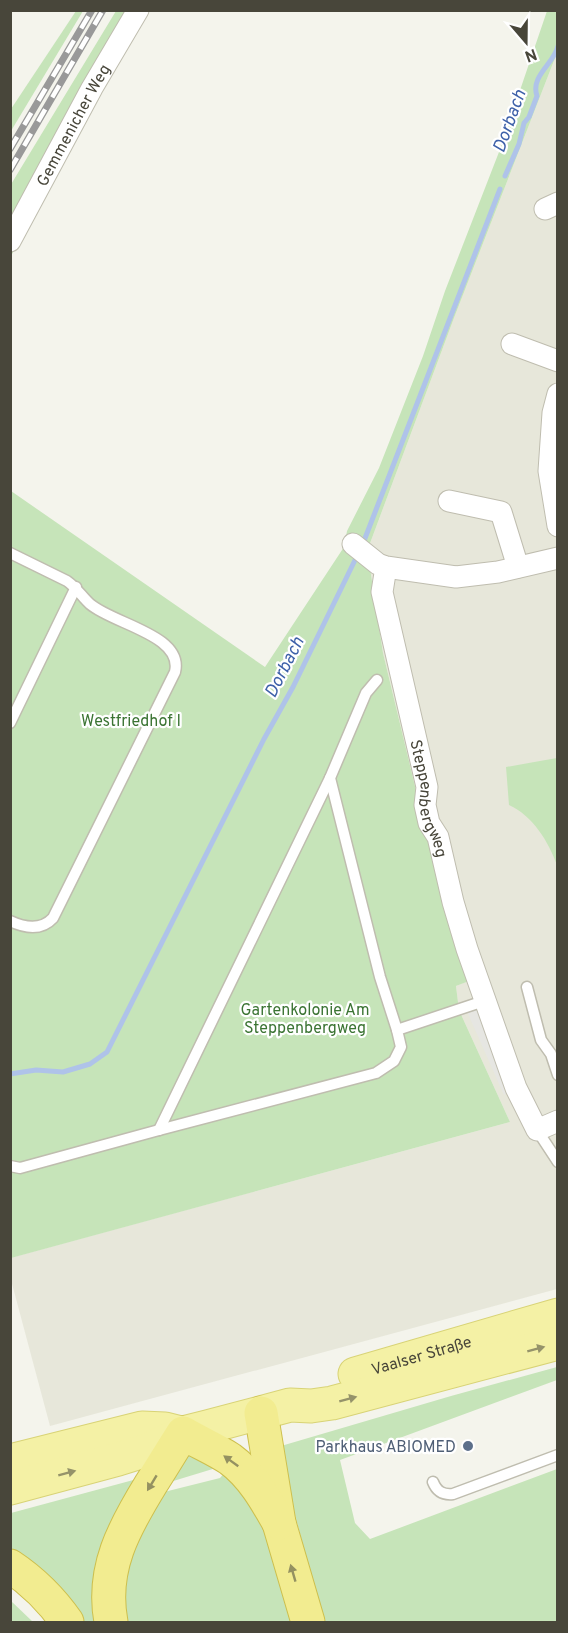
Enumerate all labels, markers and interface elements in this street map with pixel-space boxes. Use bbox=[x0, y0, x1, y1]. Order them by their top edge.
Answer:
north arrow bbox=[496, 12, 556, 72]
text: N bbox=[522, 43, 539, 66]
street label: Gemmenicher Weg bbox=[33, 61, 116, 190]
water label: Dorbach bbox=[488, 87, 532, 156]
water label: Dorbach bbox=[260, 633, 311, 702]
park label: Westfriedhof I bbox=[81, 712, 181, 732]
street label: Steppenbergweg bbox=[404, 738, 450, 860]
park label: Gartenkolonie Am Steppenbergweg bbox=[241, 1001, 369, 1039]
street label: Vaalser Straße bbox=[369, 1333, 474, 1381]
one-way arrow bbox=[527, 1343, 545, 1353]
one-way arrow bbox=[339, 1394, 357, 1403]
place label: Parkhaus ABIOMED bbox=[316, 1438, 456, 1458]
marker: Parkhaus ABIOMED bbox=[461, 1439, 475, 1453]
one-way arrow bbox=[223, 1455, 239, 1467]
one-way arrow bbox=[58, 1467, 76, 1477]
one-way arrow bbox=[146, 1475, 157, 1491]
one-way arrow bbox=[288, 1564, 297, 1582]

